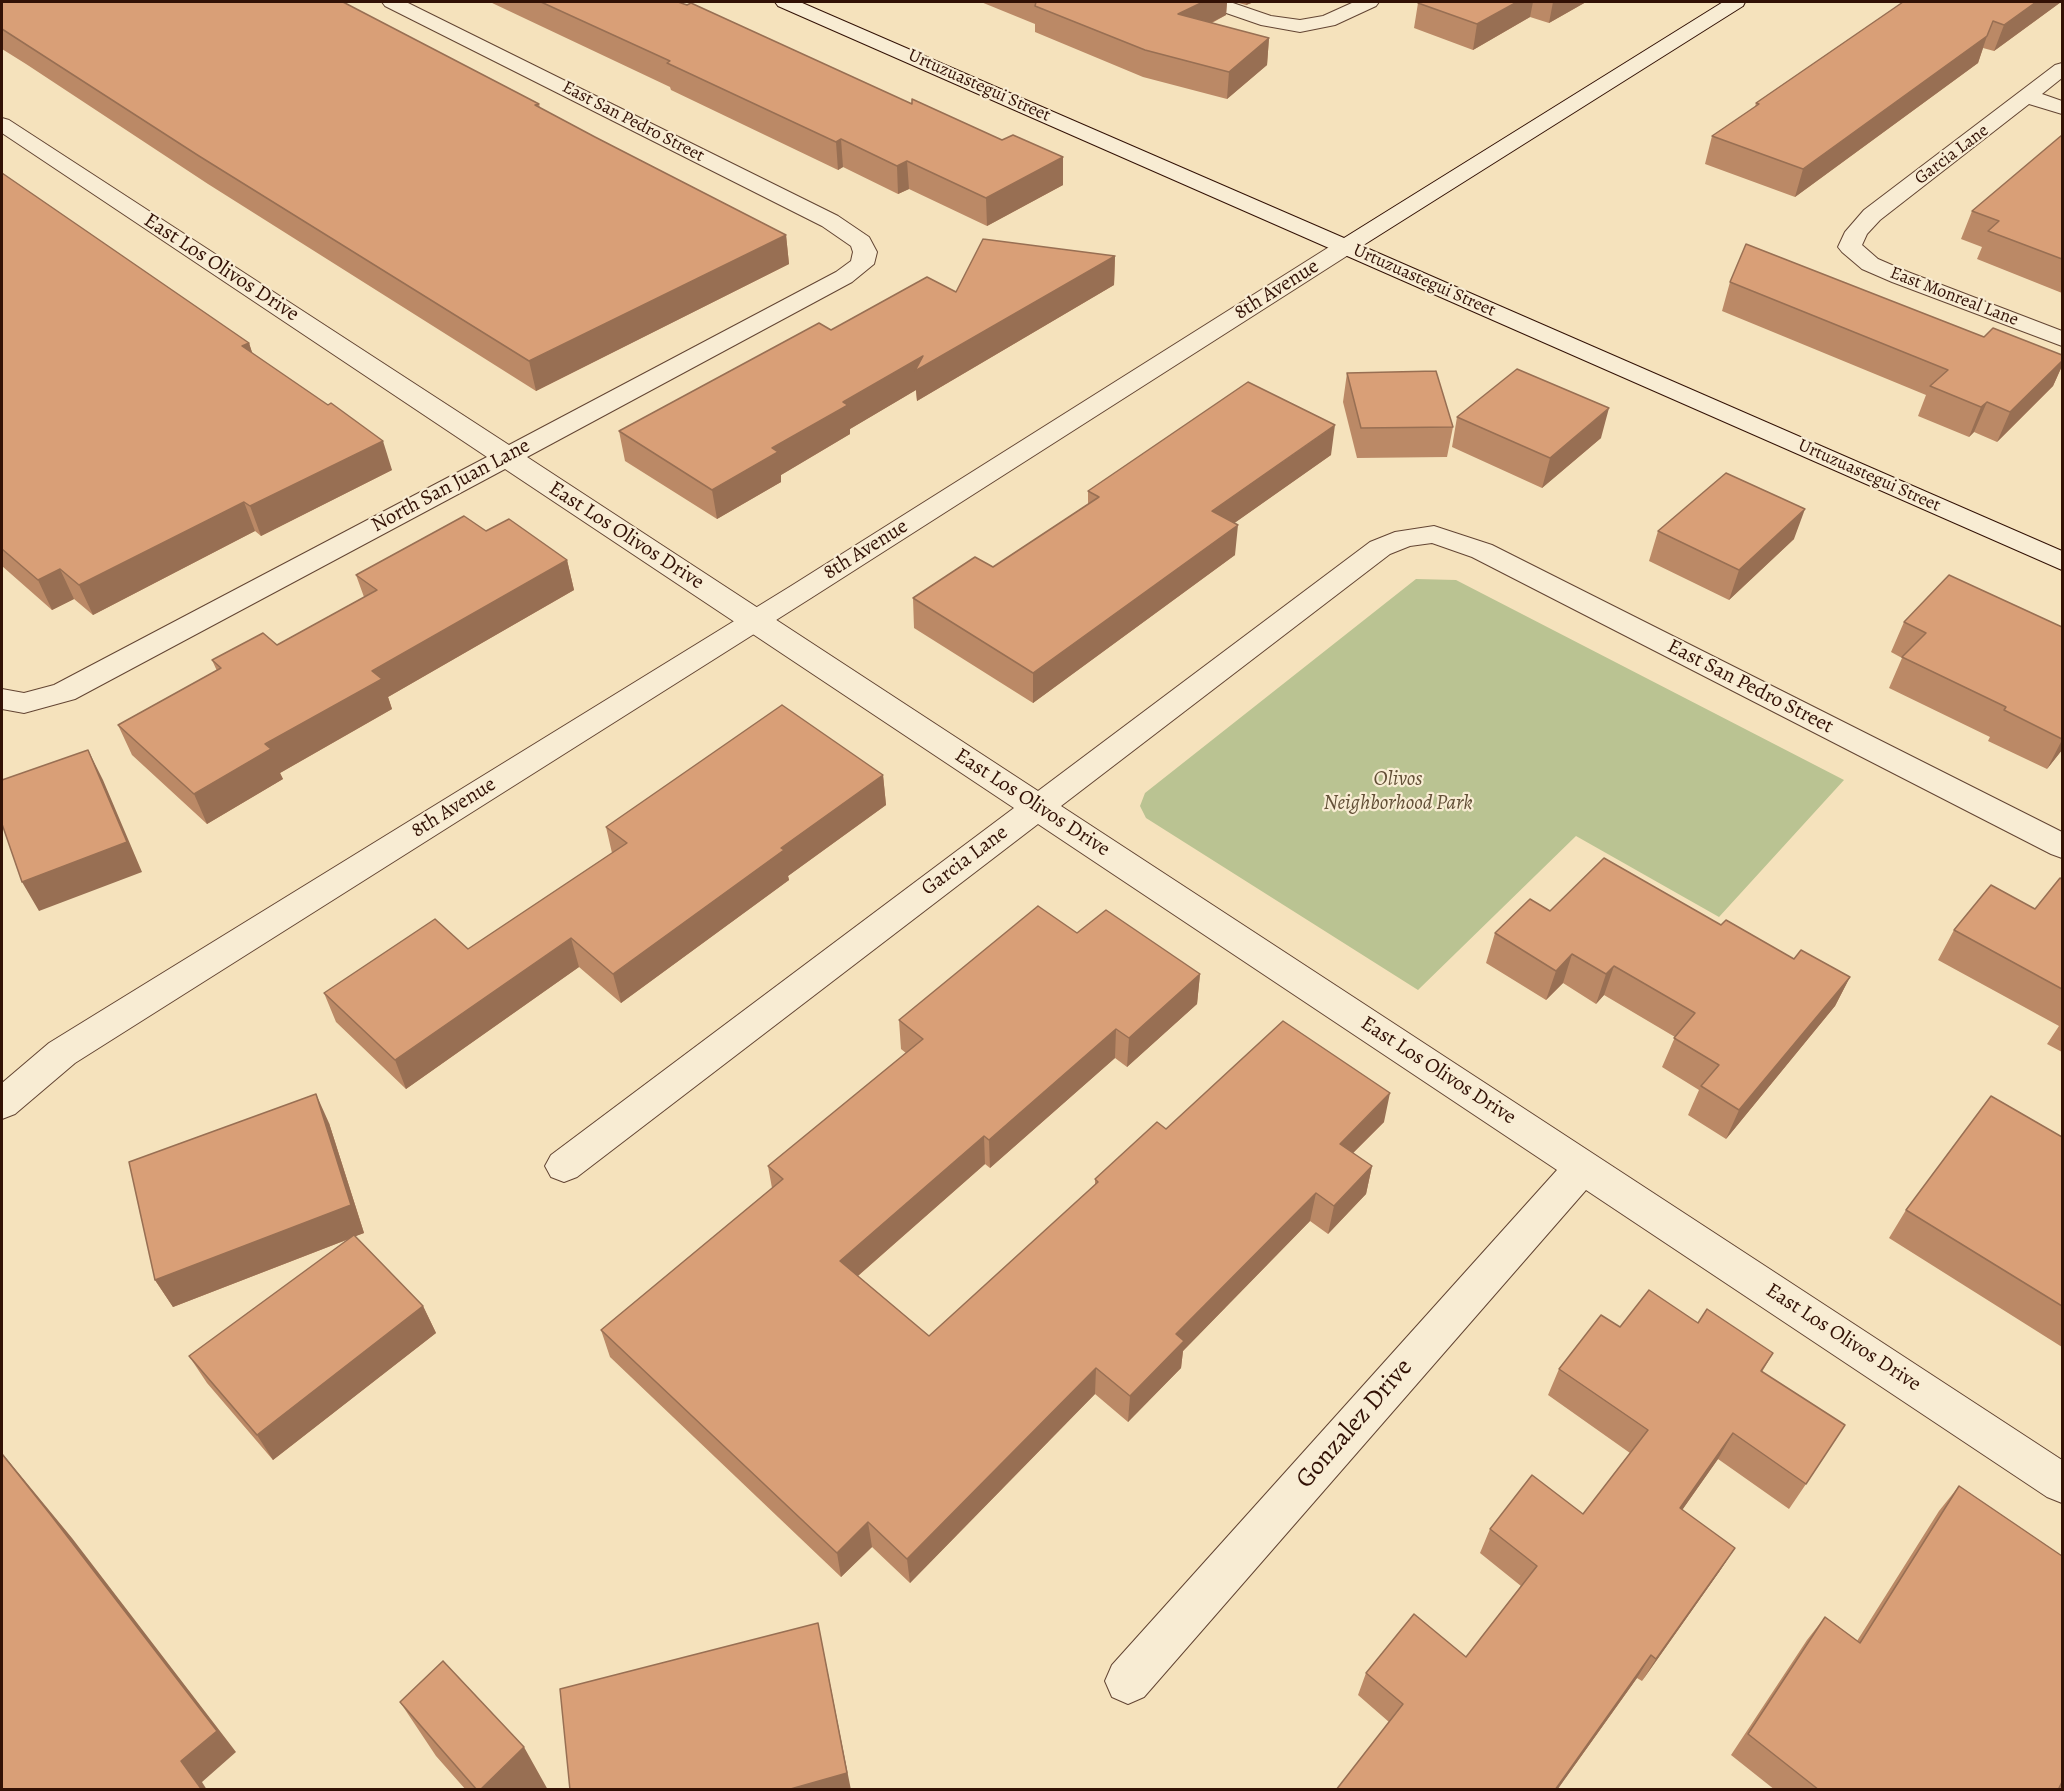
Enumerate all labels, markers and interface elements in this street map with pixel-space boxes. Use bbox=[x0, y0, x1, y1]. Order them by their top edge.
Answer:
street label: Urtuzuastegui Street bbox=[904, 45, 1054, 127]
street label: East San Pedro Street bbox=[558, 77, 708, 167]
street label: Garcia Lane bbox=[1911, 120, 1993, 190]
street label: East Los Olivos Drive bbox=[139, 208, 303, 328]
street label: Urtuzuastegui Street bbox=[1349, 240, 1499, 322]
street label: 8th Avenue bbox=[1230, 254, 1324, 326]
street label: East Monreal Lane bbox=[1887, 263, 2021, 331]
street label: North San Juan Lane bbox=[367, 434, 535, 538]
street label: Urtuzuastegui Street bbox=[1794, 435, 1944, 517]
street label: East Los Olivos Drive bbox=[544, 476, 708, 596]
street label: 8th Avenue bbox=[819, 514, 913, 586]
street label: East San Pedro Street bbox=[1663, 634, 1837, 740]
street label: East Los Olivos Drive bbox=[950, 743, 1114, 863]
park label: Olivos Neighborhood Park bbox=[1323, 767, 1473, 817]
street label: 8th Avenue bbox=[407, 772, 501, 844]
street label: Garcia Lane bbox=[917, 820, 1013, 902]
street label: East Los Olivos Drive bbox=[1356, 1011, 1520, 1131]
street label: East Los Olivos Drive bbox=[1761, 1278, 1925, 1398]
street label: Gonzalez Drive bbox=[1290, 1353, 1420, 1495]

